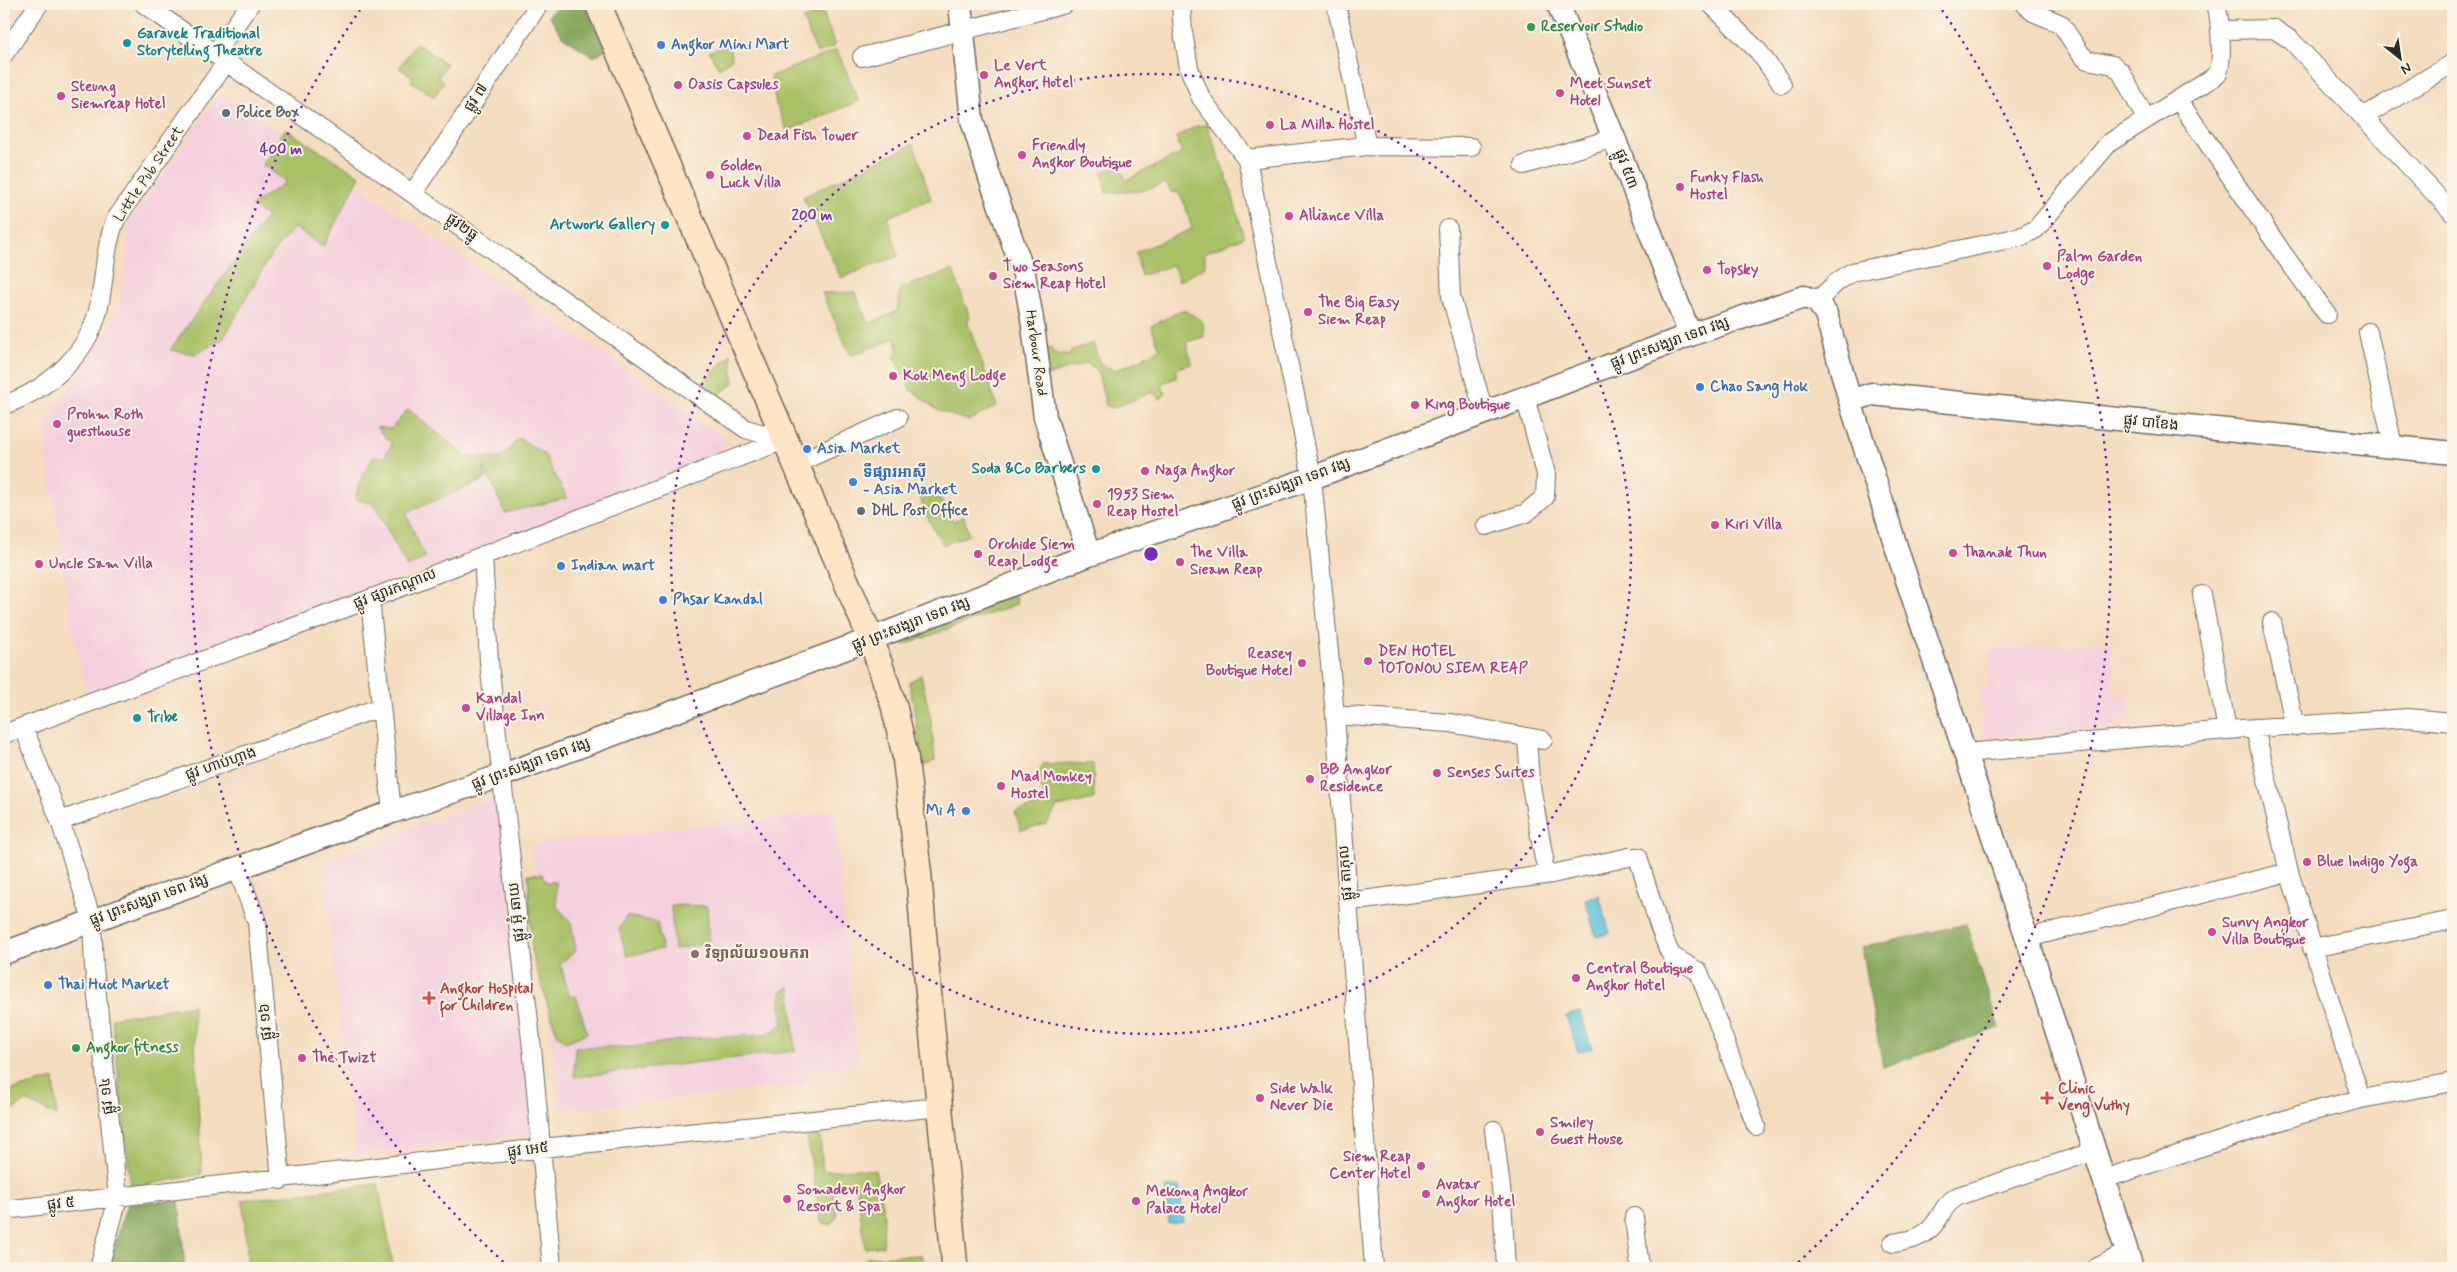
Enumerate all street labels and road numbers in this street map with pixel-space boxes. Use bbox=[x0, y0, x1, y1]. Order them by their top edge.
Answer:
street label: ផ្លូវ ៧ bbox=[459, 80, 495, 117]
street label: Little Pub Street bbox=[109, 122, 189, 226]
street label: ផ្លូវ ៥៣ bbox=[1607, 146, 1643, 193]
street label: ផ្លូវ២ធ្នូ bbox=[440, 209, 482, 247]
street label: Harbour Road bbox=[1020, 309, 1052, 397]
street label: ផ្លូវ ព្រះសង្ឃរា ទេព វង្ស bbox=[1608, 312, 1733, 376]
street label: ផ្លូវ បាខែង bbox=[2122, 410, 2180, 438]
street label: ផ្លូវ ព្រះសង្ឃរា ទេព វង្ស bbox=[1229, 453, 1354, 517]
street label: ផ្លូវ ផ្សារកណ្តាល bbox=[351, 564, 440, 616]
street label: ផ្លូវ ព្រះសង្ឃរា ទេព វង្ស bbox=[849, 592, 974, 658]
street label: ផ្លូវ ព្រះសង្ឃរា ទេព វង្ស bbox=[469, 733, 594, 797]
street label: ផ្លូវ ហាប់ហ្គាង bbox=[183, 742, 260, 788]
street label: ផ្លូវ តាភុល bbox=[1334, 844, 1360, 902]
street label: ផ្លូវ ព្រះសង្ឃរា ទេព វង្ស bbox=[87, 869, 212, 933]
street label: ផ្លូវ អ៊ុំ ឆាយ bbox=[502, 881, 533, 943]
street label: ផ្លូវ ១៦ bbox=[254, 1002, 280, 1042]
street label: ផ្លូវ ១៤ bbox=[95, 1076, 121, 1116]
street label: ផ្លូវ អេ៥ bbox=[506, 1138, 550, 1165]
street label: ផ្លូវ ៥ bbox=[46, 1193, 76, 1218]

